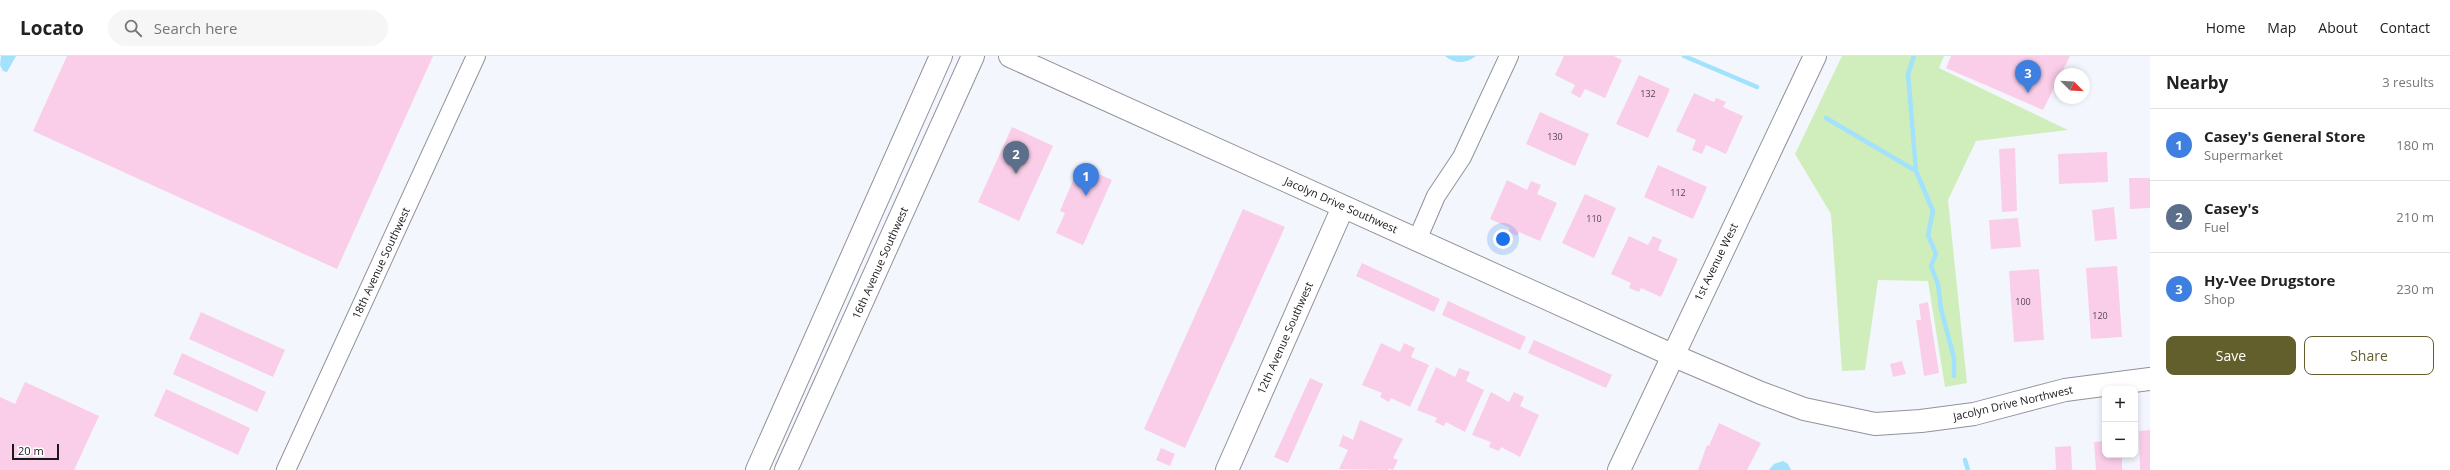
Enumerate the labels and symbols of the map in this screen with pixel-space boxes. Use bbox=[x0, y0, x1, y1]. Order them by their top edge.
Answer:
pin: 3 bbox=[2015, 60, 2041, 93]
north arrow bbox=[2054, 68, 2090, 104]
house number: 132 bbox=[1640, 87, 1656, 100]
house number: 130 bbox=[1547, 130, 1563, 143]
pin: 2 bbox=[1003, 141, 1029, 174]
pin: 1 bbox=[1073, 163, 1099, 196]
street label: Jacolyn Drive Southwest bbox=[1281, 172, 1400, 236]
house number: 112 bbox=[1670, 186, 1686, 199]
street label: 16th Avenue Southwest bbox=[848, 204, 911, 321]
street label: 18th Avenue Southwest bbox=[348, 205, 413, 321]
house number: 110 bbox=[1586, 212, 1602, 225]
street label: 1st Avenue West bbox=[1690, 220, 1741, 303]
your location bbox=[1493, 229, 1513, 249]
street label: 12th Avenue Southwest bbox=[1253, 279, 1316, 396]
house number: 100 bbox=[2015, 295, 2031, 308]
house number: 120 bbox=[2092, 309, 2108, 322]
street label: Jacolyn Drive Northwest bbox=[1951, 381, 2074, 424]
scale bar bbox=[12, 442, 59, 461]

